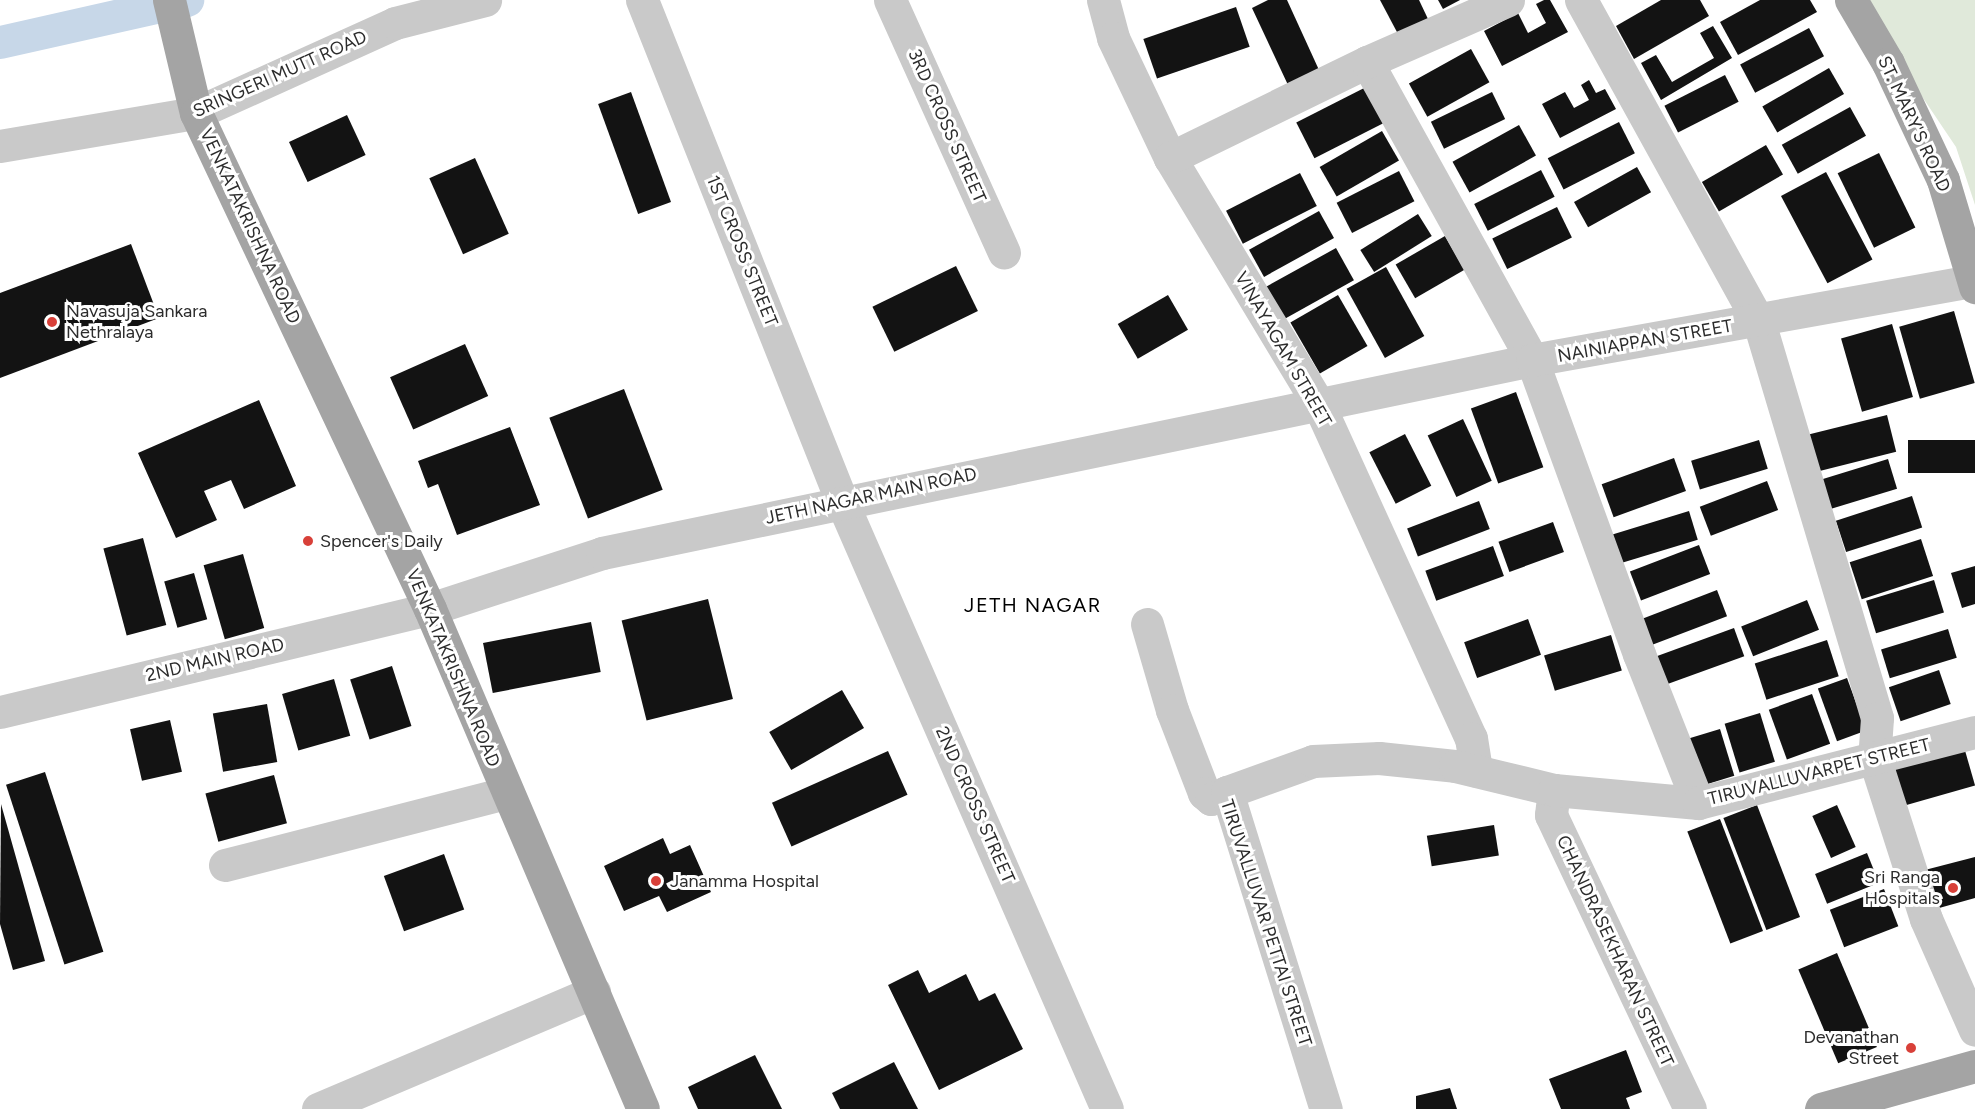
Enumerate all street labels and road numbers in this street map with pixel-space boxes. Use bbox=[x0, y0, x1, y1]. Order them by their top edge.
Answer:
street label: SRINGERI MUTT ROAD bbox=[190, 26, 370, 122]
street label: 3RD CROSS STREET bbox=[903, 46, 991, 206]
street label: ST. MARY'S ROAD bbox=[1873, 53, 1955, 195]
street label: VENKATAKRISHNA ROAD bbox=[195, 125, 305, 327]
street label: 1ST CROSS STREET bbox=[702, 172, 782, 330]
street label: VINAYAGAM STREET bbox=[1230, 268, 1336, 430]
street label: NAINIAPPAN STREET bbox=[1556, 315, 1734, 367]
street label: JETH NAGAR MAIN ROAD bbox=[763, 463, 979, 529]
street label: VENKATAKRISHNA ROAD bbox=[401, 566, 505, 770]
street label: 2ND MAIN ROAD bbox=[144, 634, 286, 686]
street label: 2ND CROSS STREET bbox=[931, 723, 1019, 887]
street label: TIRUVALLUVARPET STREET bbox=[1706, 734, 1932, 810]
street label: TIRUVALLUVAR PETTAI STREET bbox=[1216, 797, 1316, 1049]
street label: CHANDRASEKHARAN STREET bbox=[1552, 832, 1678, 1070]

